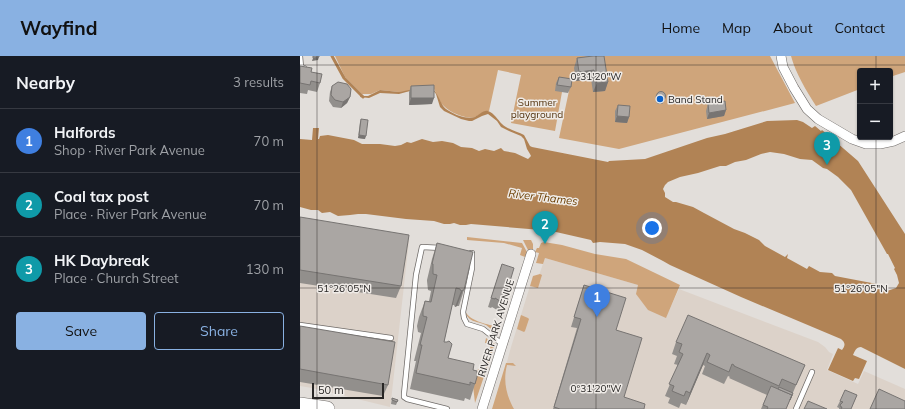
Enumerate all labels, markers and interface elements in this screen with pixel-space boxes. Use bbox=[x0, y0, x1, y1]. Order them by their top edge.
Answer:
text: Wayfind bbox=[20, 16, 97, 40]
text: Home bbox=[661, 19, 700, 37]
text: Map bbox=[722, 19, 751, 37]
text: About bbox=[773, 19, 813, 37]
text: Contact bbox=[835, 19, 885, 37]
map controls bbox=[857, 68, 893, 140]
button: + bbox=[857, 68, 893, 104]
text: 0°31'20"W bbox=[571, 70, 621, 83]
text: Nearby bbox=[16, 72, 75, 93]
text: 3 results bbox=[233, 74, 284, 90]
place label: Band Stand bbox=[668, 93, 723, 106]
marker: Band Stand bbox=[655, 94, 665, 104]
park label: Summer playground bbox=[511, 96, 563, 121]
button: − bbox=[857, 104, 893, 140]
text: Halfords bbox=[54, 123, 116, 142]
pin: 3 bbox=[814, 132, 840, 165]
text: 1 bbox=[25, 133, 33, 149]
text: 70 m bbox=[254, 133, 284, 149]
text: Shop · River Park Avenue bbox=[54, 142, 205, 158]
water label: River Thames bbox=[508, 186, 579, 208]
text: Coal tax post bbox=[54, 187, 149, 206]
text: 2 bbox=[25, 197, 33, 213]
text: 70 m bbox=[254, 197, 284, 213]
text: Place · River Park Avenue bbox=[54, 206, 207, 222]
pin: 2 bbox=[532, 211, 558, 244]
your location bbox=[642, 218, 662, 238]
text: HK Daybreak bbox=[54, 251, 149, 270]
text: 3 bbox=[25, 261, 33, 277]
text: 130 m bbox=[246, 261, 284, 277]
text: Place · Church Street bbox=[54, 270, 179, 286]
street label: RIVER PARK AVENUE bbox=[475, 278, 517, 378]
text: 51°26'05"N bbox=[317, 282, 371, 295]
text: 51°26'05"N bbox=[834, 282, 888, 295]
pin: 1 bbox=[584, 284, 610, 317]
button: Save bbox=[16, 312, 146, 350]
button: Share bbox=[154, 312, 284, 350]
scale bar bbox=[312, 381, 384, 400]
text: 0°31'20"W bbox=[571, 382, 621, 395]
text: 50 m bbox=[318, 383, 344, 397]

